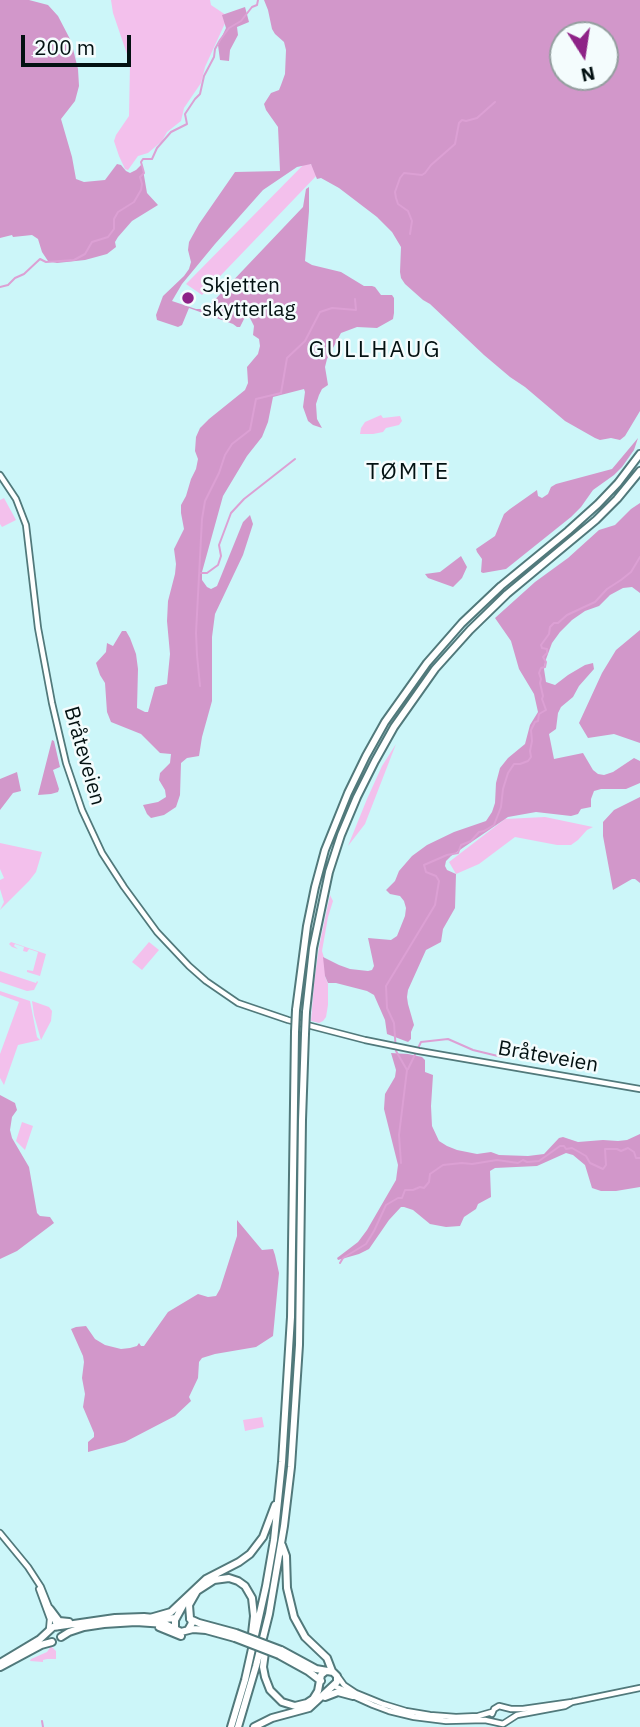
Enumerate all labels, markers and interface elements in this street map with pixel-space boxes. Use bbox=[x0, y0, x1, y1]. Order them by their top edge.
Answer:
scale bar bbox=[24, 21, 135, 65]
north arrow bbox=[549, 21, 619, 91]
text: 200 m bbox=[34, 33, 95, 61]
text: N bbox=[579, 61, 597, 88]
place label: Skjetten skytterlag bbox=[202, 273, 295, 323]
marker: Skjetten skytterlag bbox=[180, 290, 196, 306]
district label: GULLHAUG bbox=[310, 336, 440, 364]
district label: TØMTE bbox=[367, 458, 449, 486]
street label: Bråteveien bbox=[58, 704, 110, 808]
street label: Bråteveien bbox=[496, 1036, 600, 1078]

